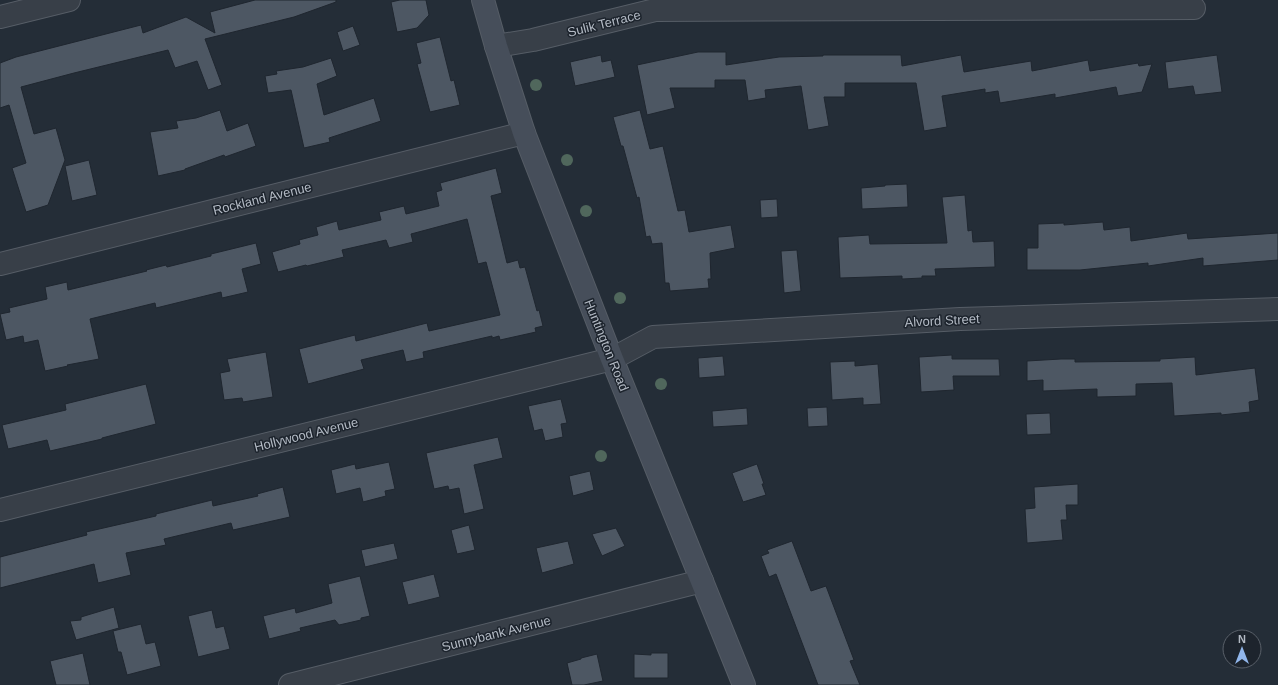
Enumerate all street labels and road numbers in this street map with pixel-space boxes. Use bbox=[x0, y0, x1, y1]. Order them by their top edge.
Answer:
street label: Sulik Terrace bbox=[566, 7, 642, 40]
street label: Rockland Avenue bbox=[211, 179, 313, 218]
street label: Huntington Road bbox=[581, 297, 632, 393]
street label: Alvord Street bbox=[904, 311, 980, 330]
street label: Hollywood Avenue bbox=[253, 414, 360, 455]
street label: Sunnybank Avenue bbox=[440, 613, 552, 654]

